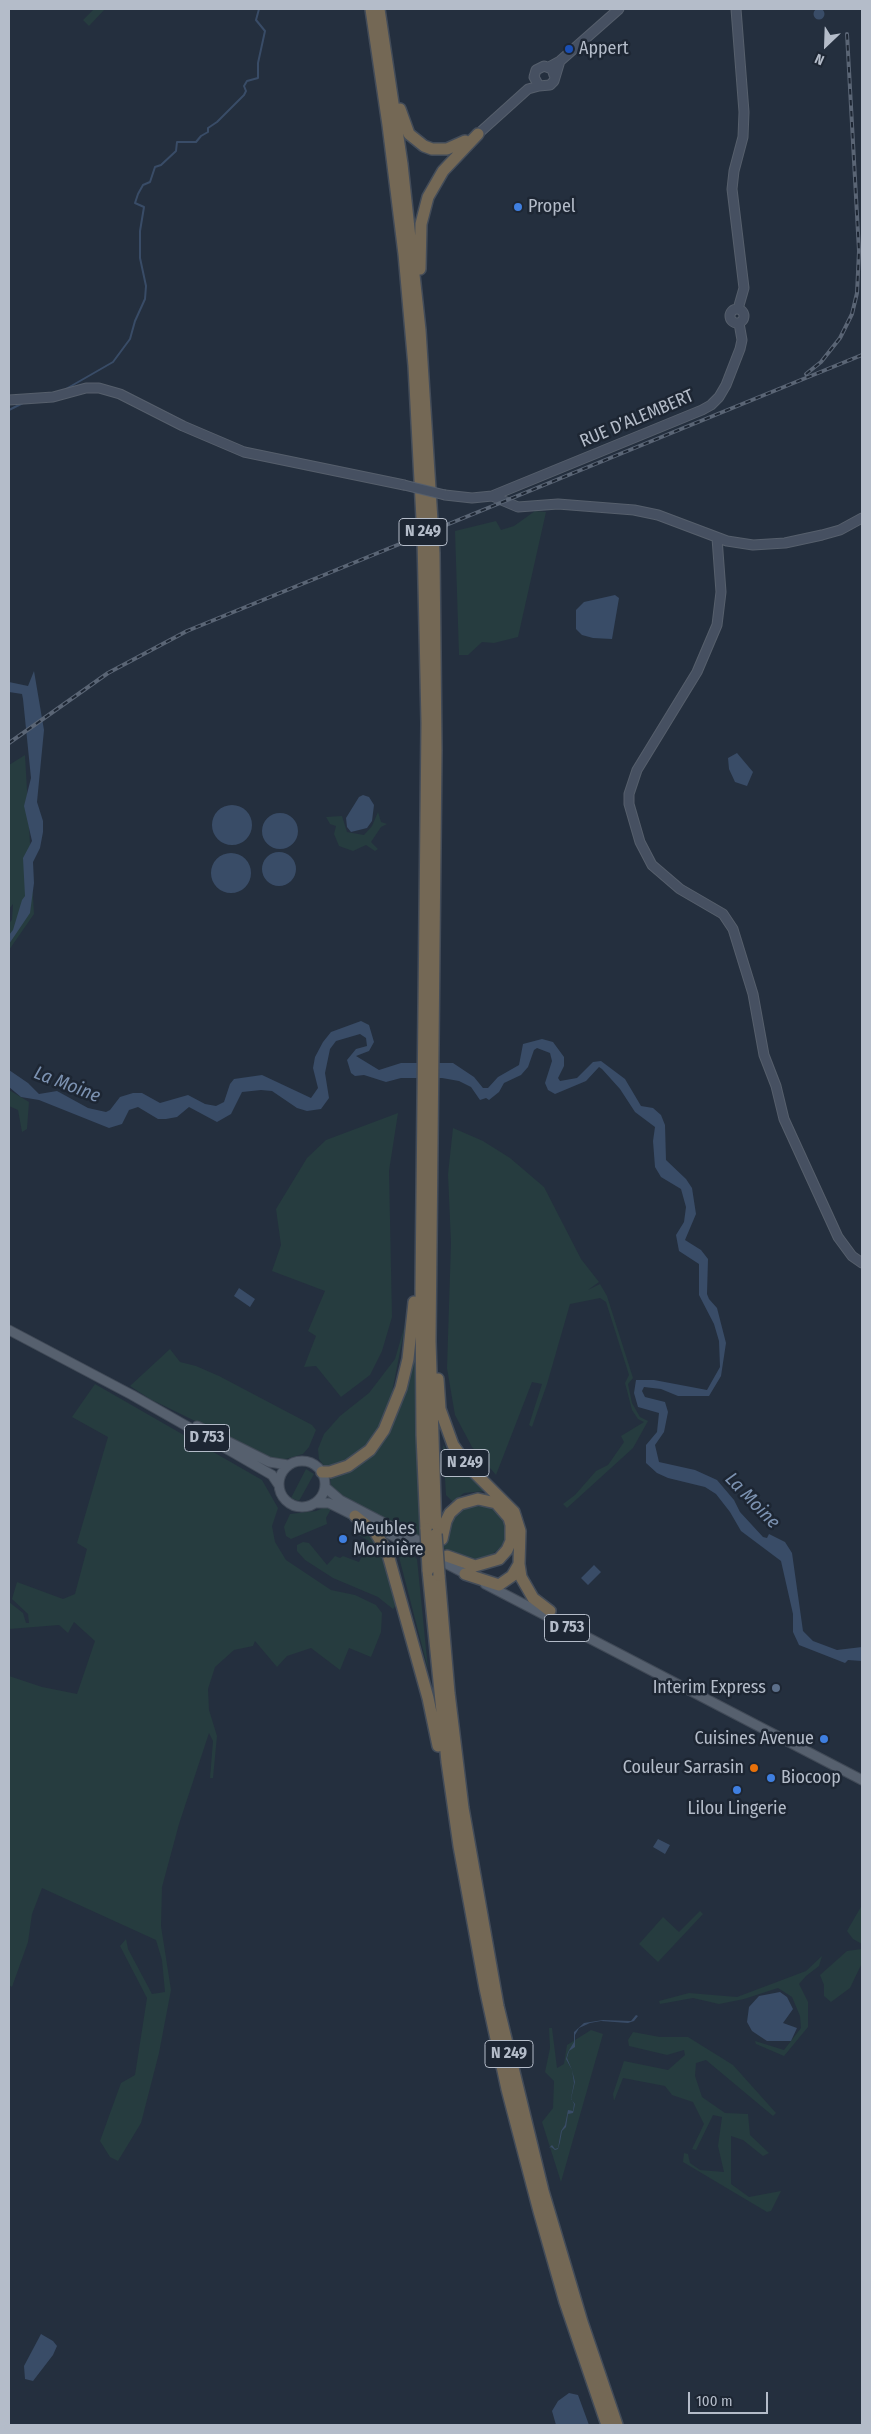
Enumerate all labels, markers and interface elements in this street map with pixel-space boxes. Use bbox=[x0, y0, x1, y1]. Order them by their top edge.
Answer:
north arrow bbox=[801, 20, 851, 70]
place label: Appert bbox=[579, 38, 629, 60]
marker: Appert bbox=[563, 43, 575, 55]
text: N bbox=[812, 50, 827, 69]
place label: Propel bbox=[528, 196, 576, 218]
marker: Propel bbox=[512, 201, 524, 213]
street label: RUE D’ALEMBERT bbox=[577, 385, 697, 453]
road number: N 249 bbox=[399, 518, 447, 546]
water label: La Moine bbox=[31, 1062, 103, 1108]
road number: D 753 bbox=[184, 1425, 230, 1452]
road number: N 249 bbox=[441, 1450, 489, 1476]
water label: La Moine bbox=[720, 1468, 784, 1534]
place label: Meubles Morinière bbox=[353, 1518, 424, 1560]
marker: Meubles Morinière bbox=[337, 1533, 349, 1545]
road number: D 753 bbox=[544, 1615, 590, 1642]
place label: Interim Express bbox=[653, 1677, 766, 1699]
marker: Interim Express bbox=[770, 1682, 782, 1694]
place label: Cuisines Avenue bbox=[695, 1728, 814, 1750]
marker: Cuisines Avenue bbox=[818, 1733, 830, 1745]
place label: Couleur Sarrasin bbox=[623, 1757, 744, 1779]
marker: Couleur Sarrasin bbox=[748, 1762, 760, 1774]
place label: Biocoop bbox=[781, 1767, 841, 1789]
marker: Biocoop bbox=[765, 1772, 777, 1784]
marker: Lilou Lingerie bbox=[731, 1784, 743, 1796]
place label: Lilou Lingerie bbox=[687, 1798, 787, 1820]
road number: N 249 bbox=[485, 2040, 533, 2068]
scale bar bbox=[691, 2382, 771, 2414]
text: 100 m bbox=[696, 2392, 733, 2410]

